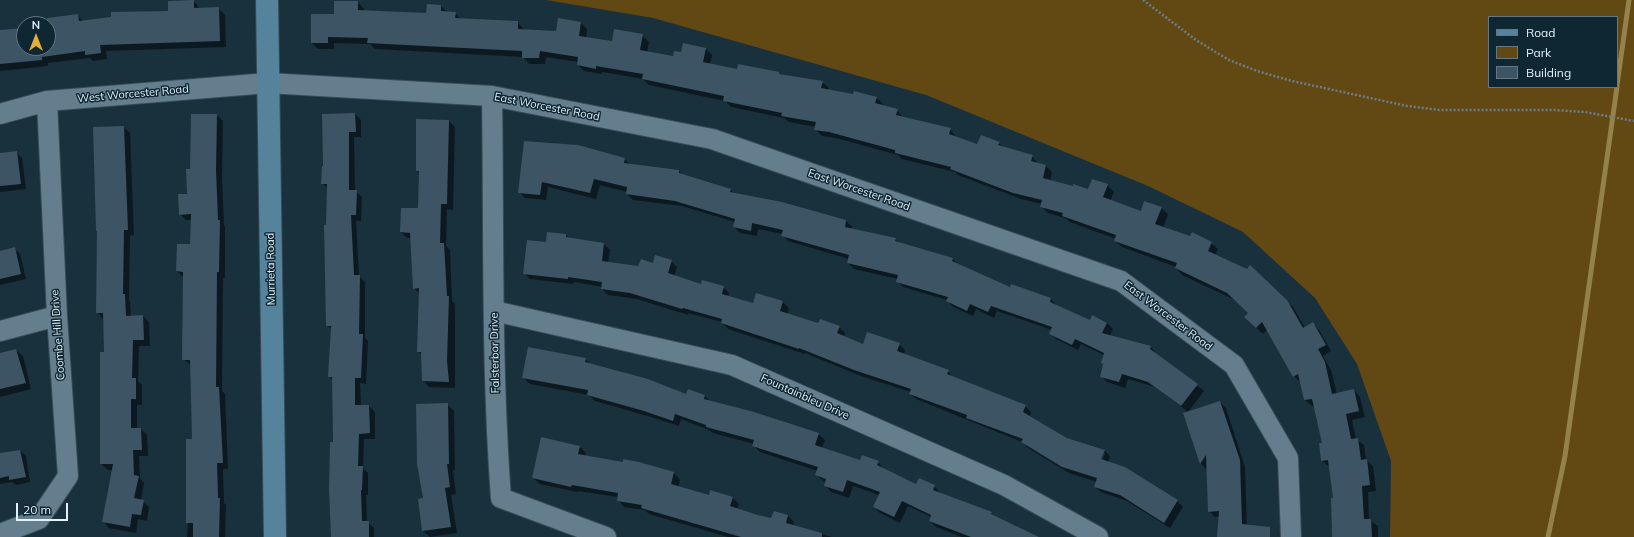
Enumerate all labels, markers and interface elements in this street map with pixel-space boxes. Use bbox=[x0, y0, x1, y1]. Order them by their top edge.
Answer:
north arrow bbox=[16, 16, 56, 56]
legend bbox=[1488, 16, 1618, 88]
text: N bbox=[32, 18, 40, 32]
text: Road bbox=[1526, 25, 1555, 40]
text: Park bbox=[1526, 45, 1551, 60]
text: Building bbox=[1526, 65, 1571, 80]
street label: West Worcester Road bbox=[77, 83, 189, 105]
street label: East Worcester Road bbox=[493, 90, 601, 124]
street label: East Worcester Road bbox=[806, 166, 912, 214]
street label: Murrieta Road bbox=[264, 233, 278, 305]
street label: East Worcester Road bbox=[1121, 278, 1215, 354]
street label: Coombe Hill Drive bbox=[48, 289, 68, 381]
street label: Falsterbor Drive bbox=[488, 313, 502, 393]
street label: Fountainbleu Drive bbox=[759, 372, 851, 422]
scale bar bbox=[18, 495, 70, 521]
text: 20 m bbox=[23, 502, 51, 517]

